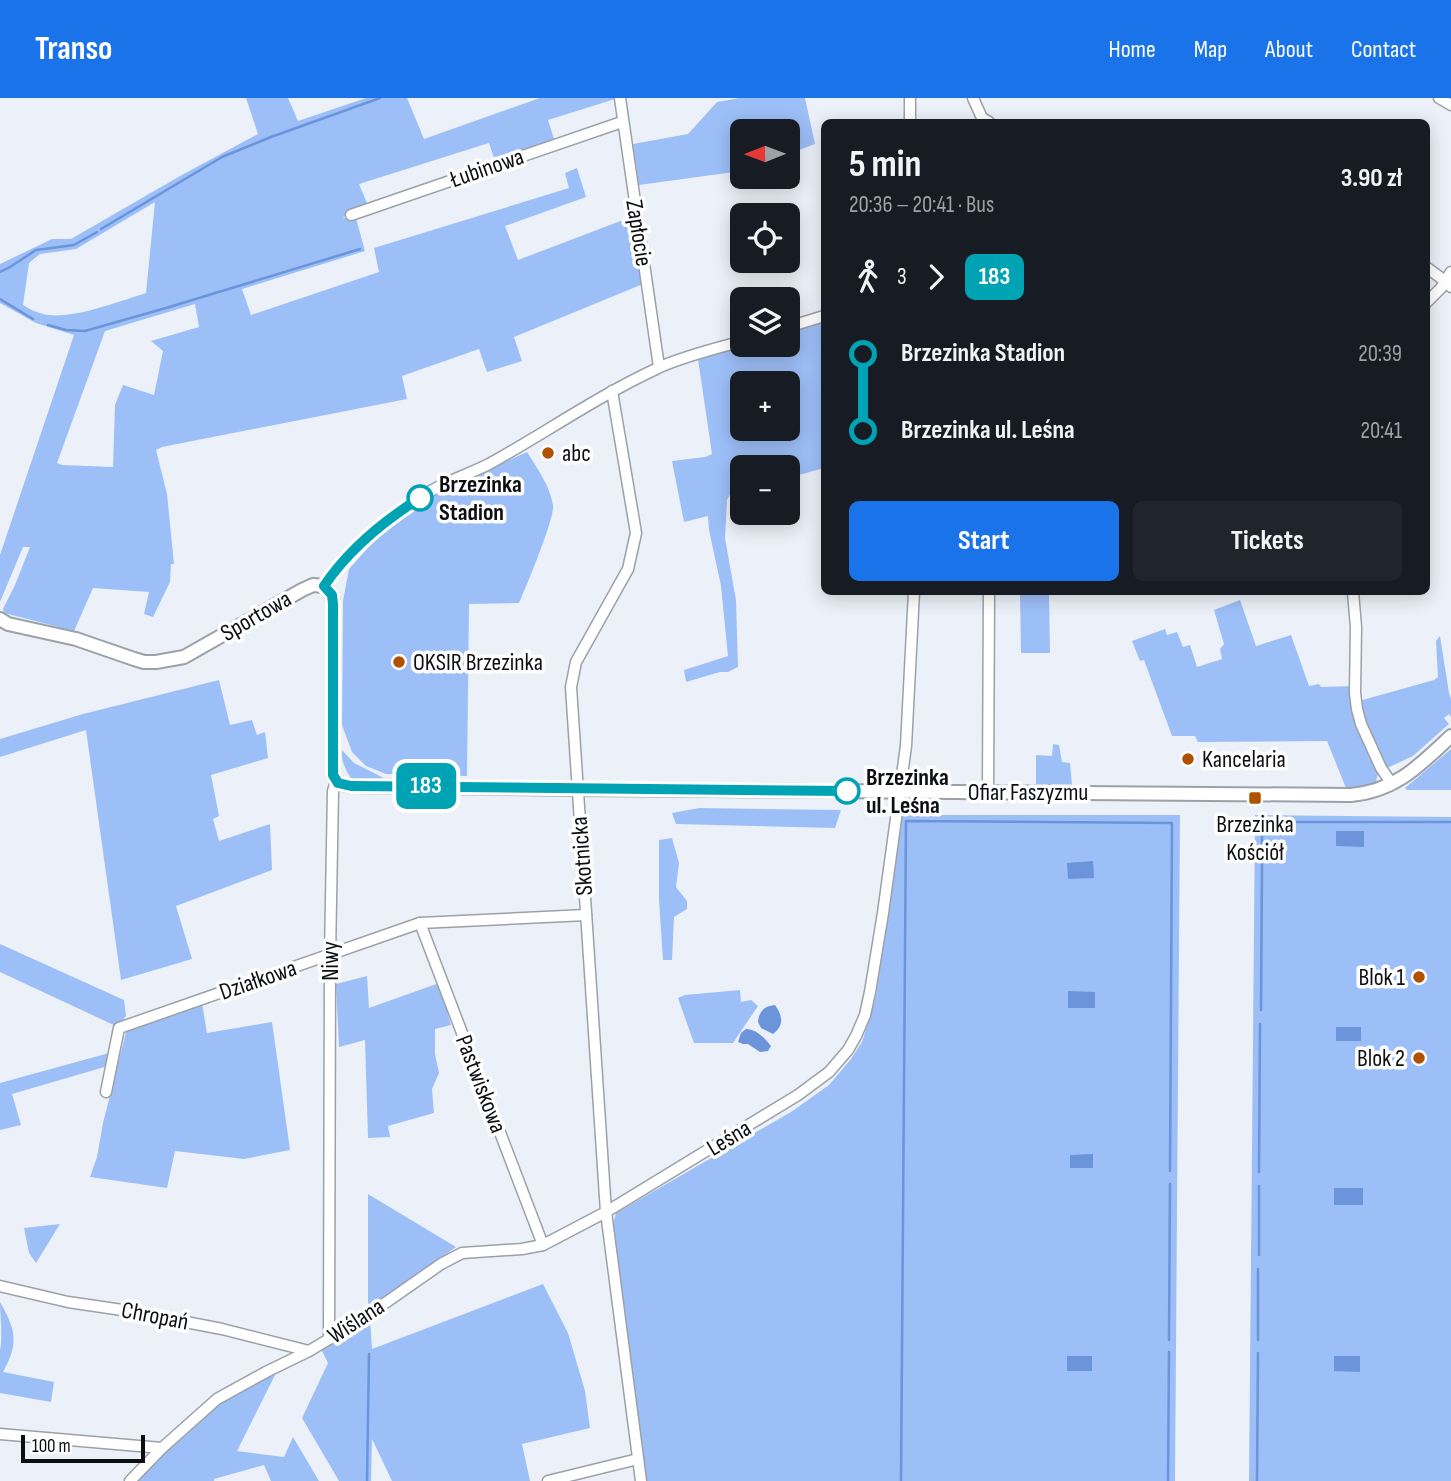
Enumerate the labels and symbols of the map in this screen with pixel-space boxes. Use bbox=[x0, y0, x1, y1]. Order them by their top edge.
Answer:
north arrow bbox=[730, 119, 800, 189]
street label: Łubinowa bbox=[445, 142, 528, 194]
street label: Zapłocie bbox=[619, 198, 659, 268]
place label: abc bbox=[562, 439, 591, 468]
marker: abc bbox=[540, 445, 556, 461]
place label: Brzezinka Stadion bbox=[439, 470, 522, 527]
marker: Brzezinka Stadion bbox=[407, 485, 433, 511]
street label: Sportowa bbox=[216, 584, 296, 648]
place label: OKSIR Brzezinka bbox=[413, 648, 543, 677]
marker: OKSIR Brzezinka bbox=[391, 654, 407, 670]
place label: Kancelaria bbox=[1202, 745, 1286, 774]
marker: Kancelaria bbox=[1180, 751, 1196, 767]
line badge: 183 bbox=[386, 763, 466, 809]
place label: Brzezinka ul. Leśna bbox=[866, 763, 949, 820]
marker: Brzezinka ul. Leśna bbox=[834, 778, 860, 804]
street label: Ofiar Faszyzmu bbox=[968, 778, 1088, 807]
marker: Brzezinka Kościół bbox=[1247, 790, 1263, 806]
place label: Brzezinka Kościół bbox=[1216, 810, 1294, 867]
street label: Skotnicka bbox=[565, 816, 599, 896]
street label: Niwy bbox=[316, 941, 345, 981]
street label: Działkowa bbox=[216, 953, 300, 1007]
place label: Blok 1 bbox=[1359, 963, 1406, 992]
marker: Blok 1 bbox=[1411, 969, 1427, 985]
street label: Pastwiskowa bbox=[449, 1031, 513, 1137]
place label: Blok 2 bbox=[1357, 1044, 1405, 1073]
marker: Blok 2 bbox=[1411, 1050, 1427, 1066]
street label: Leśna bbox=[702, 1114, 756, 1162]
street label: Wiślana bbox=[322, 1292, 390, 1350]
street label: Chropań bbox=[119, 1295, 191, 1337]
scale bar bbox=[21, 1432, 145, 1464]

